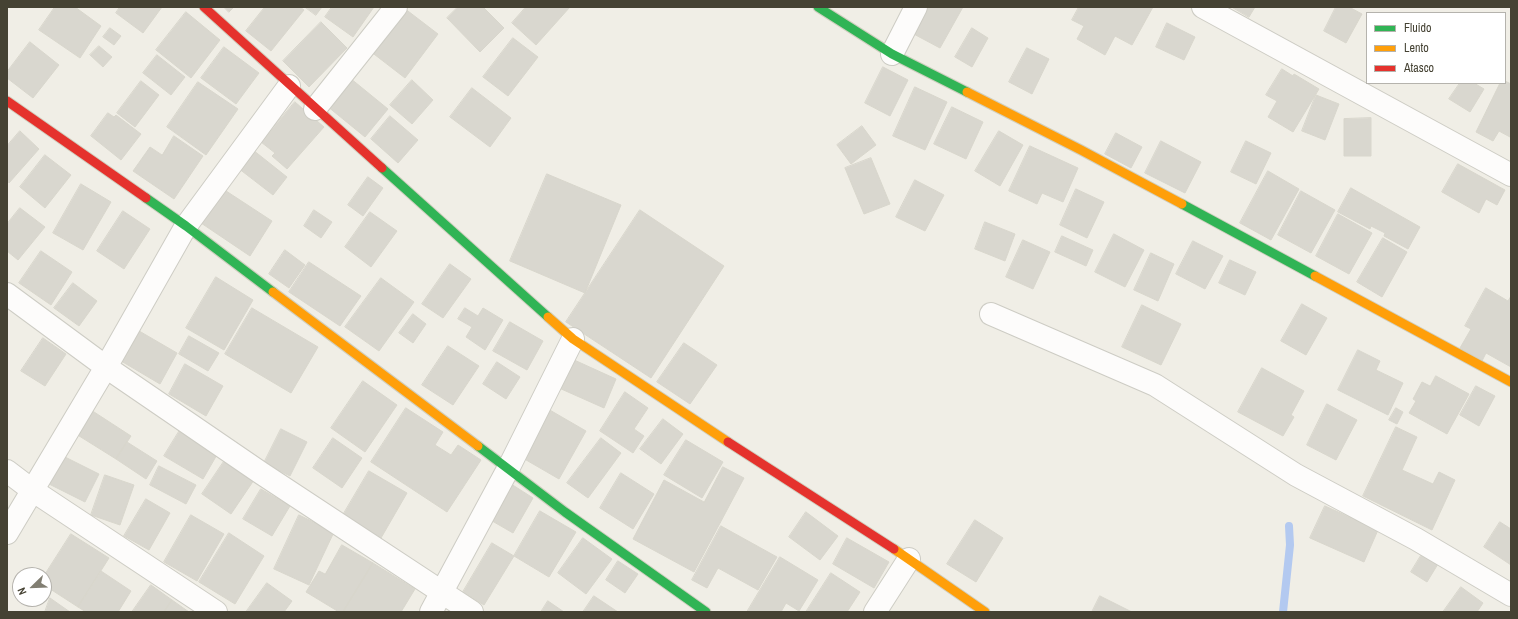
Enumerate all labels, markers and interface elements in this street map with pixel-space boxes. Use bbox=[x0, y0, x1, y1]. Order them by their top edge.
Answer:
legend bbox=[1366, 12, 1506, 84]
text: Fluido bbox=[1404, 20, 1431, 36]
text: Lento bbox=[1404, 40, 1429, 56]
text: Atasco bbox=[1404, 60, 1434, 76]
north arrow bbox=[12, 567, 52, 607]
text: N bbox=[14, 586, 30, 597]

